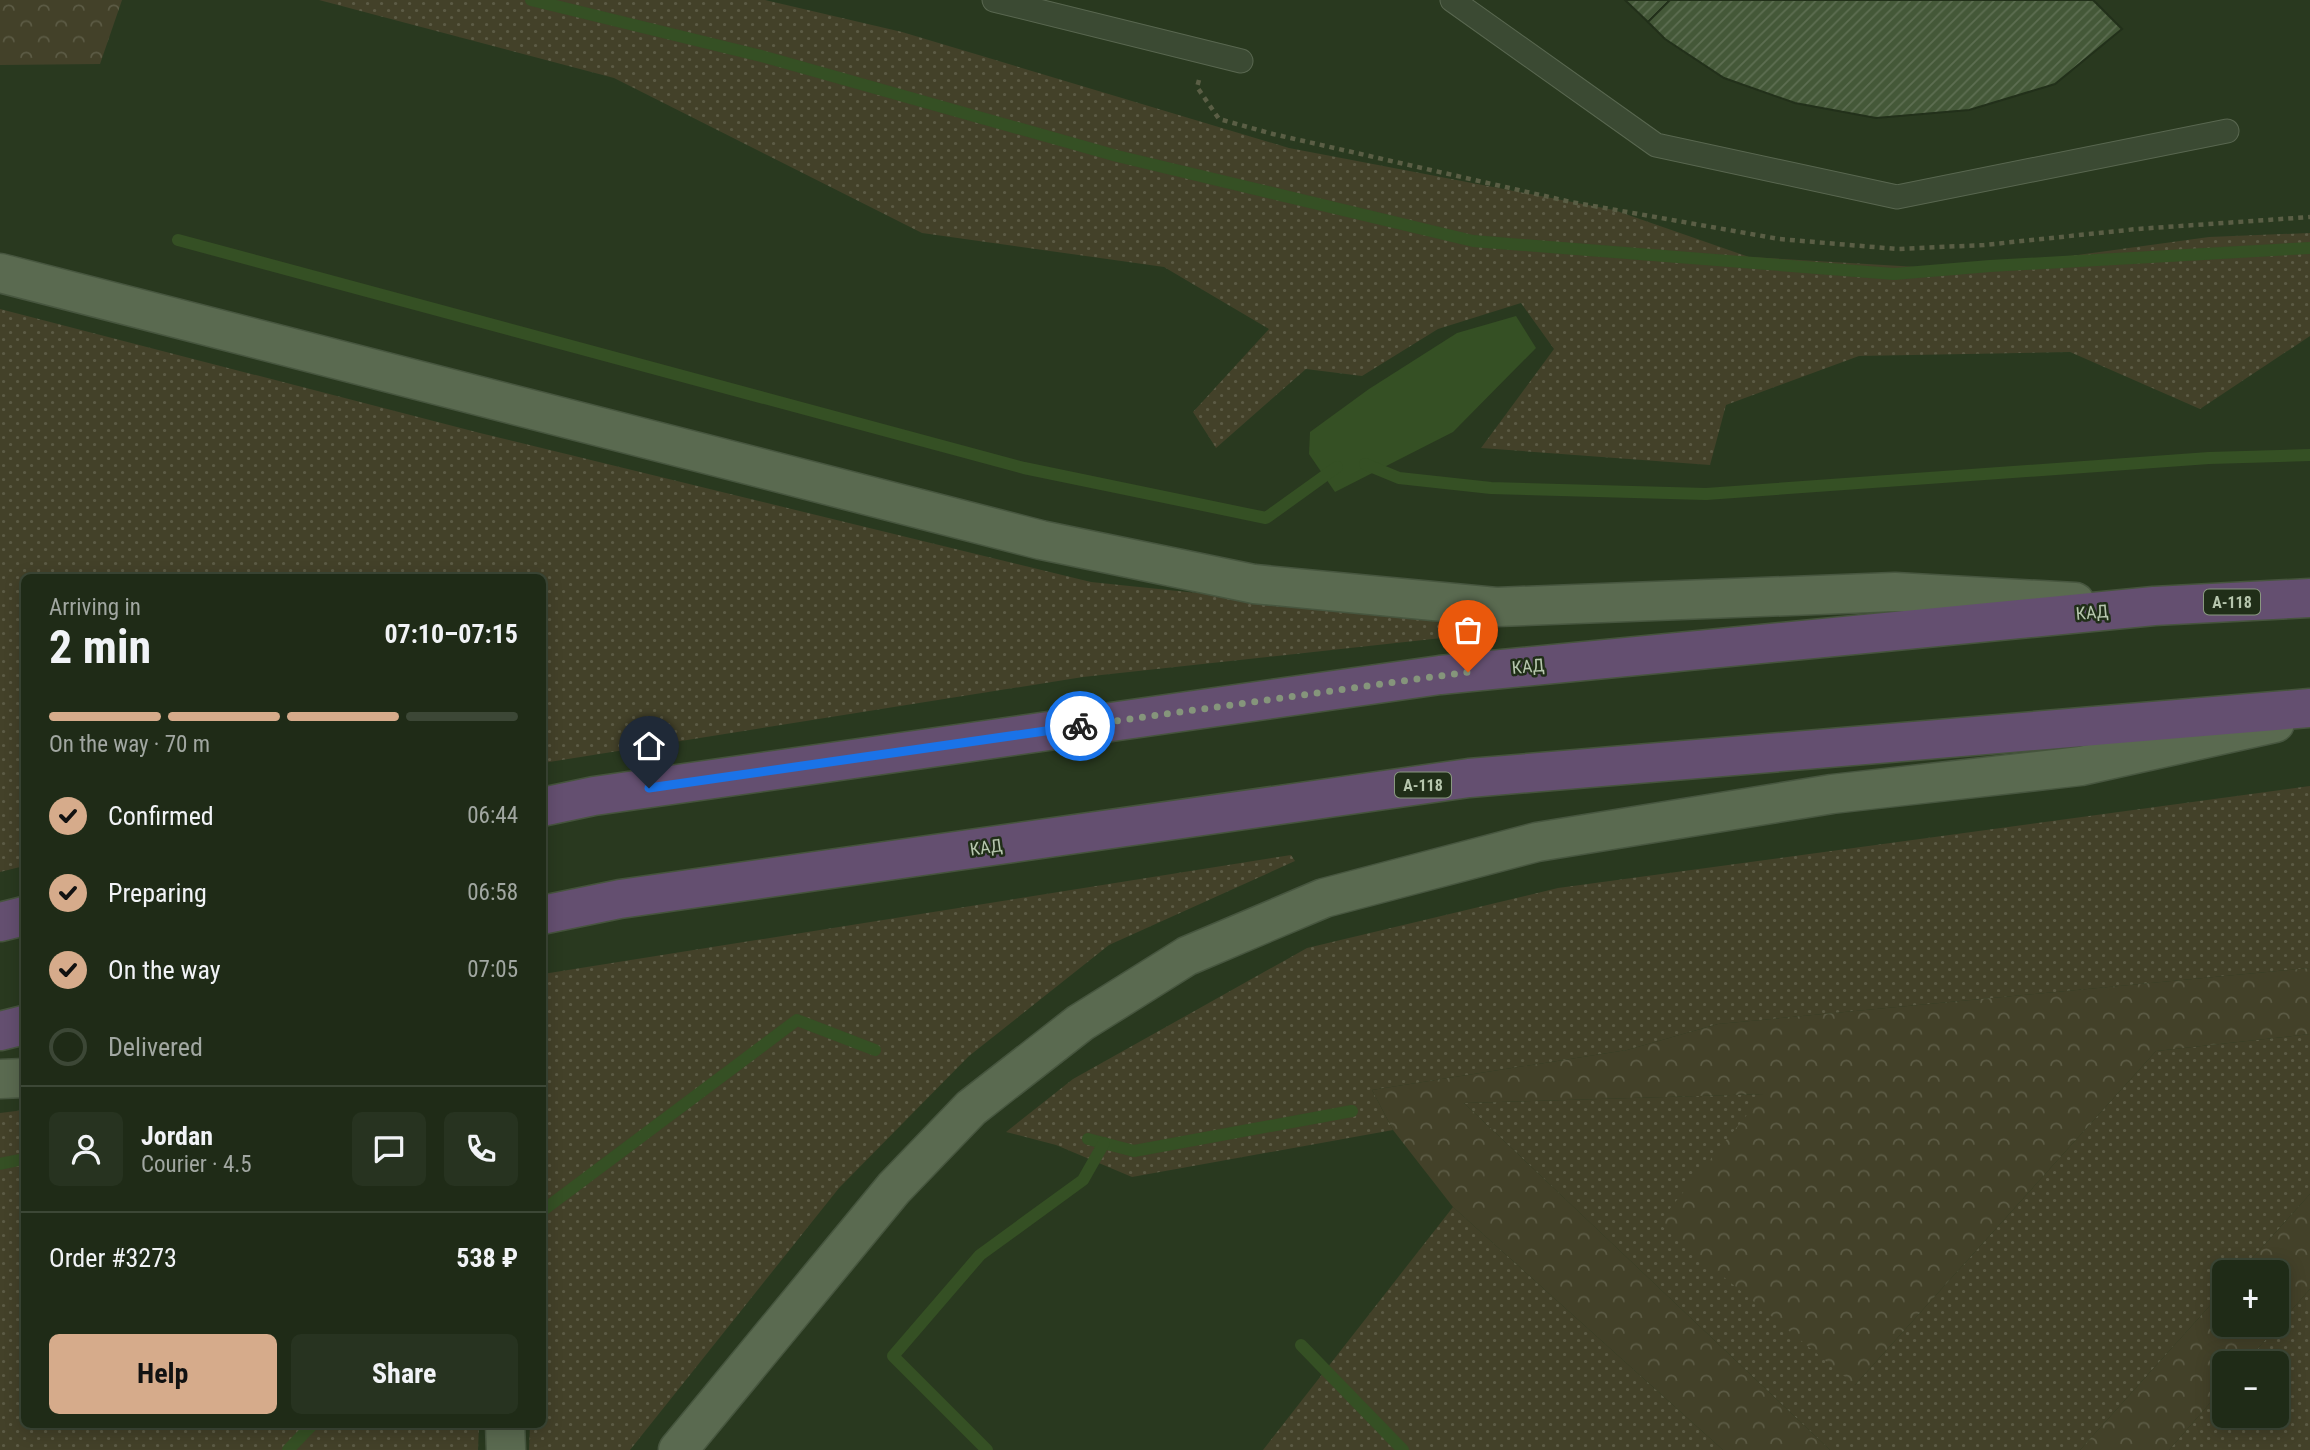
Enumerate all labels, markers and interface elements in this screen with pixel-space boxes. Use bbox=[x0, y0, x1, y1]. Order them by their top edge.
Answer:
road number: А-118 bbox=[2204, 590, 2260, 614]
text: Arriving in bbox=[49, 594, 141, 621]
pin bbox=[1438, 600, 1498, 672]
street label: КАД bbox=[2075, 600, 2109, 624]
icon: bag bbox=[1449, 611, 1487, 649]
text: 07:10–07:15 bbox=[384, 619, 518, 649]
text: 2 min bbox=[49, 620, 151, 674]
street label: КАД bbox=[1511, 654, 1545, 678]
courier bbox=[1045, 691, 1115, 761]
icon: bike bbox=[1061, 707, 1099, 745]
pin bbox=[619, 716, 679, 788]
icon: home bbox=[630, 727, 668, 765]
text: On the way · 70 m bbox=[49, 731, 210, 758]
road number: А-118 bbox=[1395, 772, 1451, 798]
icon: check bbox=[49, 797, 87, 835]
text: Confirmed bbox=[108, 801, 214, 831]
text: 06:44 bbox=[467, 802, 518, 829]
street label: КАД bbox=[968, 834, 1004, 860]
icon: check bbox=[49, 874, 87, 912]
text: Preparing bbox=[108, 878, 207, 908]
text: 06:58 bbox=[467, 879, 518, 906]
icon: check bbox=[49, 951, 87, 989]
text: On the way bbox=[108, 955, 221, 985]
text: 07:05 bbox=[467, 956, 518, 983]
text: Delivered bbox=[108, 1032, 203, 1062]
button: person bbox=[49, 1112, 123, 1186]
button: chat bbox=[352, 1112, 426, 1186]
button: phone bbox=[444, 1112, 518, 1186]
text: Jordan bbox=[141, 1121, 213, 1151]
text: Courier · 4.5 bbox=[141, 1151, 252, 1178]
text: Order #3273 bbox=[49, 1243, 177, 1273]
text: 538 ₽ bbox=[456, 1243, 518, 1273]
map controls bbox=[2212, 1260, 2289, 1428]
button: + bbox=[2212, 1260, 2289, 1337]
button: Help bbox=[49, 1334, 277, 1414]
button: Share bbox=[291, 1334, 518, 1414]
button: − bbox=[2212, 1351, 2289, 1428]

